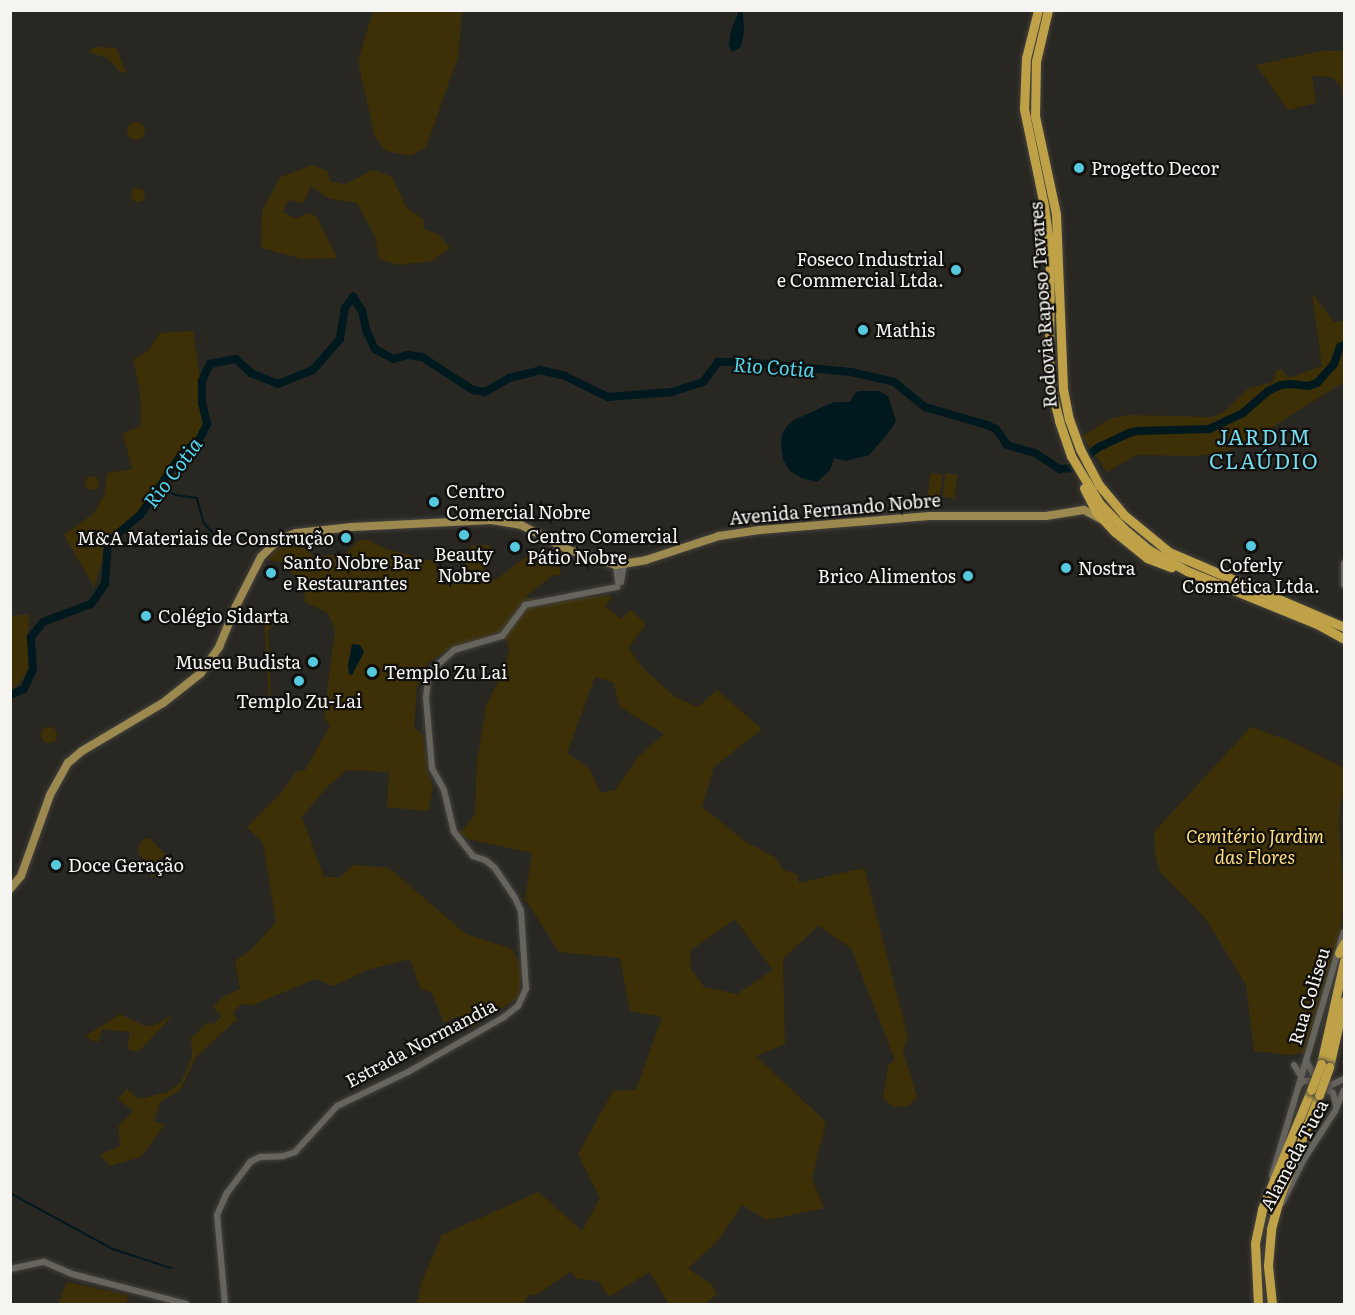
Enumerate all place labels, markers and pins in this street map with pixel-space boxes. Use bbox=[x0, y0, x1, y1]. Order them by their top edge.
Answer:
place label: Progetto Decor bbox=[1091, 157, 1219, 179]
marker: Progetto Decor bbox=[1072, 161, 1086, 175]
place label: Foseco Industrial e Commercial Ltda. bbox=[777, 249, 944, 292]
marker: Foseco Industrial e Commercial Ltda. bbox=[949, 263, 963, 277]
place label: Mathis bbox=[875, 319, 935, 341]
marker: Mathis bbox=[856, 323, 870, 337]
place label: Centro Comercial Nobre bbox=[446, 481, 591, 524]
marker: Centro Comercial Nobre bbox=[427, 495, 441, 509]
place label: Centro Comercial Pátio Nobre bbox=[527, 526, 678, 568]
place label: M&A Materiais de Construção bbox=[77, 527, 334, 549]
marker: Beauty Nobre bbox=[457, 528, 471, 542]
marker: M&A Materiais de Construção bbox=[339, 531, 353, 545]
marker: Coferly Cosmética Ltda. bbox=[1244, 539, 1258, 553]
marker: Centro Comercial Pátio Nobre bbox=[508, 540, 522, 554]
place label: Beauty Nobre bbox=[435, 544, 493, 586]
place label: Santo Nobre Bar e Restaurantes bbox=[283, 552, 422, 594]
place label: Coferly Cosmética Ltda. bbox=[1182, 555, 1320, 598]
place label: Nostra bbox=[1078, 557, 1135, 579]
marker: Nostra bbox=[1059, 561, 1073, 575]
place label: Brico Alimentos bbox=[818, 565, 956, 587]
marker: Santo Nobre Bar e Restaurantes bbox=[264, 566, 278, 580]
marker: Brico Alimentos bbox=[961, 569, 975, 583]
place label: Colégio Sidarta bbox=[158, 605, 289, 627]
marker: Colégio Sidarta bbox=[139, 609, 153, 623]
place label: Museu Budista bbox=[175, 651, 301, 673]
marker: Museu Budista bbox=[306, 655, 320, 669]
place label: Templo Zu Lai bbox=[384, 661, 507, 683]
marker: Templo Zu Lai bbox=[365, 665, 379, 679]
marker: Templo Zu-Lai bbox=[292, 674, 306, 688]
place label: Templo Zu-Lai bbox=[236, 690, 362, 712]
place label: Doce Geração bbox=[68, 854, 184, 876]
marker: Doce Geração bbox=[49, 858, 63, 872]

